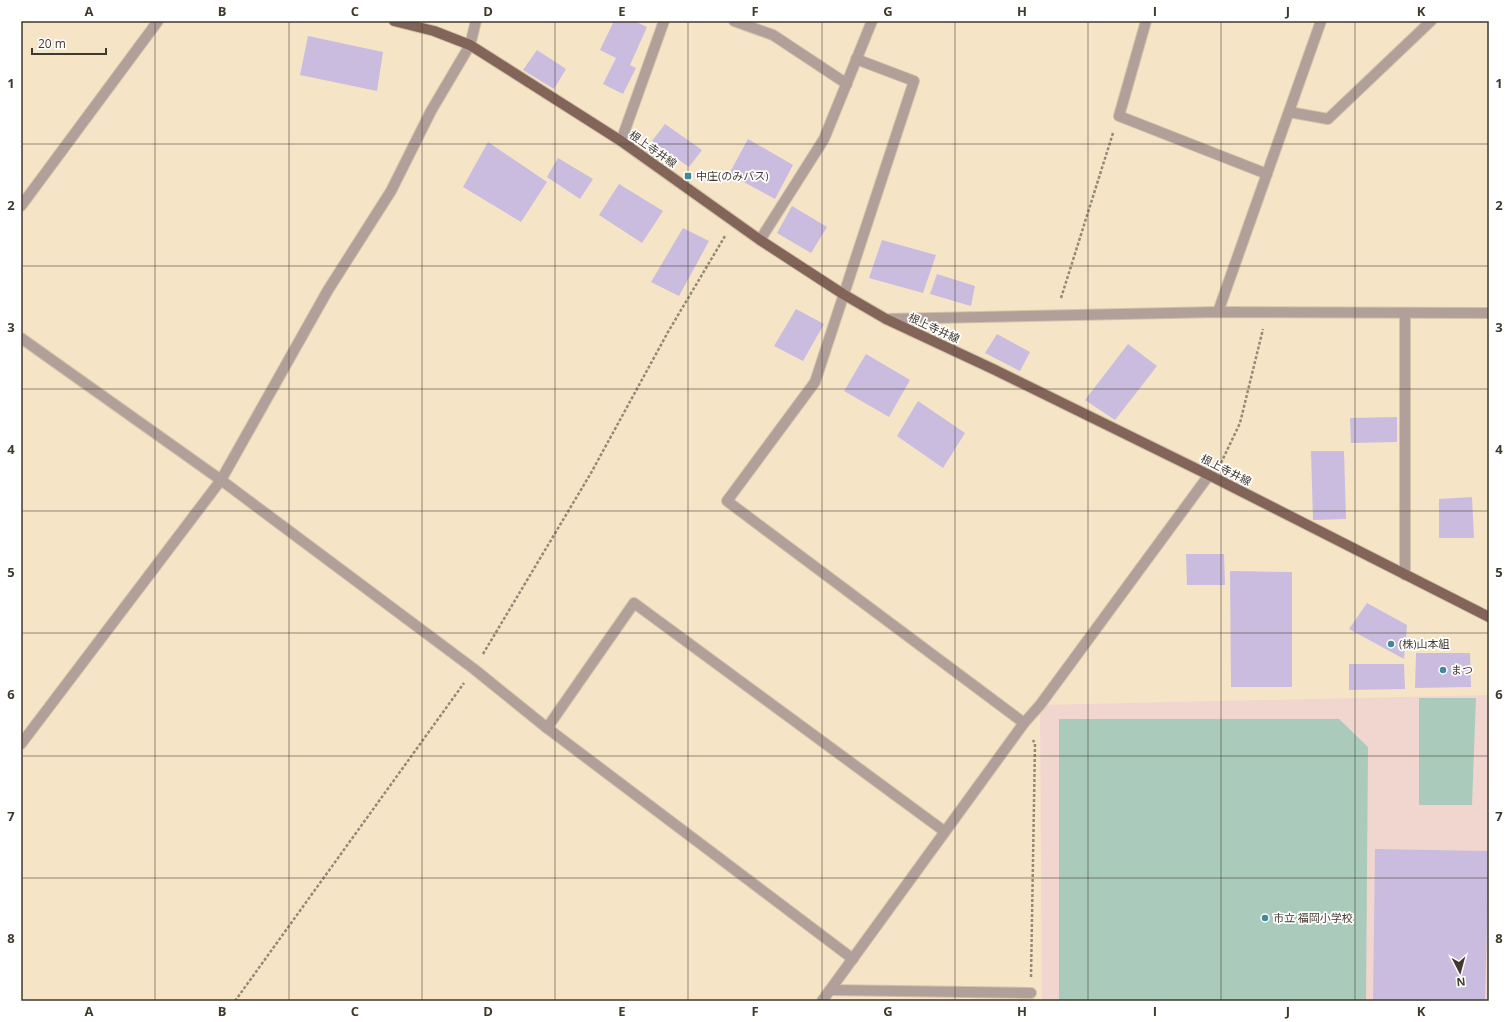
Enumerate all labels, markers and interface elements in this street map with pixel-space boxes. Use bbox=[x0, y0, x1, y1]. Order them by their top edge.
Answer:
text: A bbox=[85, 2, 94, 20]
text: B bbox=[218, 2, 227, 20]
text: C bbox=[351, 2, 359, 20]
text: D bbox=[483, 2, 493, 20]
text: E bbox=[618, 2, 626, 20]
text: F bbox=[751, 2, 759, 20]
text: G bbox=[883, 2, 893, 20]
text: H bbox=[1017, 2, 1027, 20]
text: I bbox=[1153, 2, 1157, 20]
text: J bbox=[1285, 2, 1290, 20]
text: K bbox=[1417, 2, 1426, 20]
scale bar bbox=[32, 30, 106, 56]
text: 20 m bbox=[38, 35, 66, 52]
text: 1 bbox=[7, 74, 15, 92]
text: 1 bbox=[1495, 74, 1503, 92]
street label: 根上寺井線 bbox=[626, 127, 680, 171]
place label: 中庄(のみバス) bbox=[696, 168, 769, 183]
marker: 中庄(のみバス) bbox=[683, 171, 693, 181]
text: 2 bbox=[7, 196, 15, 214]
text: 2 bbox=[1495, 196, 1503, 214]
street label: 根上寺井線 bbox=[906, 309, 962, 346]
text: 3 bbox=[7, 318, 15, 336]
text: 3 bbox=[1495, 318, 1503, 336]
text: 4 bbox=[7, 440, 15, 458]
text: 4 bbox=[1495, 440, 1503, 458]
street label: 根上寺井線 bbox=[1198, 450, 1254, 489]
text: 5 bbox=[7, 563, 15, 581]
text: 5 bbox=[1495, 563, 1503, 581]
place label: (株)山本組 bbox=[1399, 636, 1450, 651]
marker: (株)山本組 bbox=[1386, 639, 1396, 649]
place label: まつ bbox=[1451, 662, 1473, 677]
marker: まつ bbox=[1438, 665, 1448, 675]
text: 6 bbox=[7, 685, 15, 703]
text: 6 bbox=[1495, 685, 1503, 703]
text: 7 bbox=[7, 807, 15, 825]
text: 7 bbox=[1495, 807, 1503, 825]
place label: 市立 福岡小学校 bbox=[1273, 910, 1353, 925]
marker: 市立 福岡小学校 bbox=[1260, 913, 1270, 923]
text: 8 bbox=[7, 929, 15, 947]
text: 8 bbox=[1495, 929, 1503, 947]
north arrow bbox=[1440, 952, 1480, 992]
text: N bbox=[1456, 975, 1466, 990]
text: A bbox=[85, 1002, 94, 1020]
text: B bbox=[218, 1002, 227, 1020]
text: C bbox=[351, 1002, 359, 1020]
text: D bbox=[483, 1002, 493, 1020]
text: E bbox=[618, 1002, 626, 1020]
text: F bbox=[751, 1002, 759, 1020]
text: G bbox=[883, 1002, 893, 1020]
text: H bbox=[1017, 1002, 1027, 1020]
text: I bbox=[1153, 1002, 1157, 1020]
text: J bbox=[1285, 1002, 1290, 1020]
text: K bbox=[1417, 1002, 1426, 1020]

